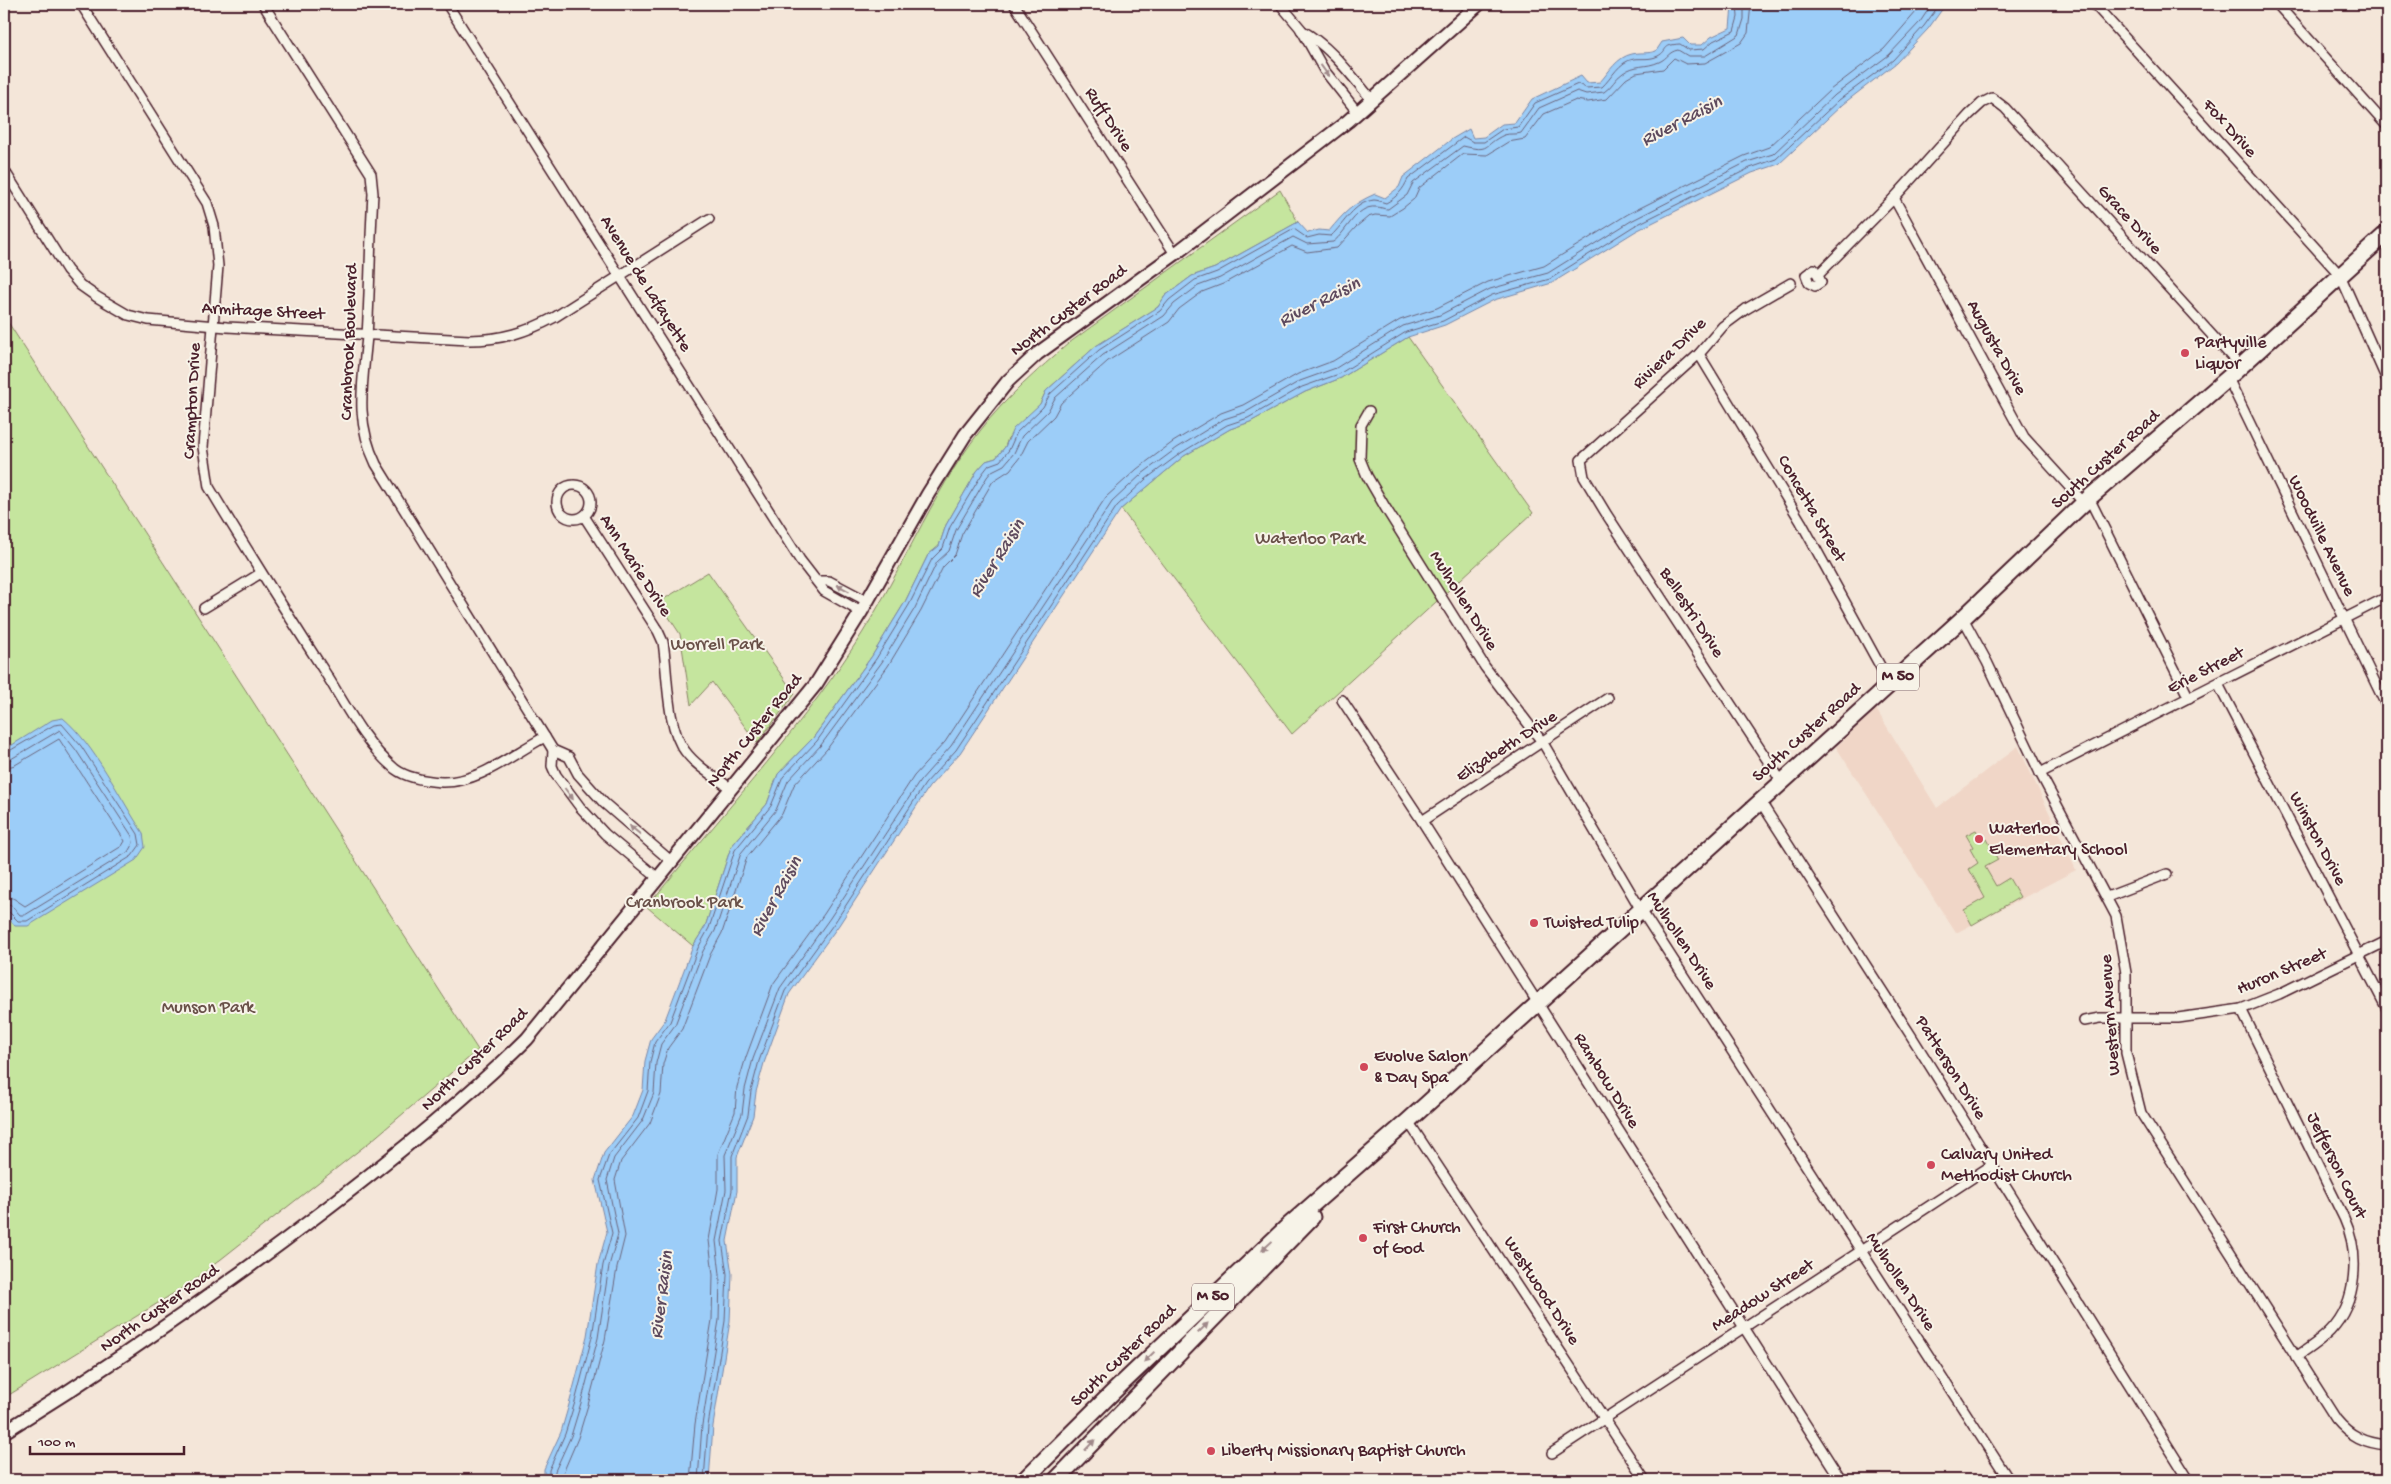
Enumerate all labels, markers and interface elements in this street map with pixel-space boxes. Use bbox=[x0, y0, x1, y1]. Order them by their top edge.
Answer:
one-way arrow bbox=[1320, 64, 1330, 78]
street label: Ruff Drive bbox=[1079, 84, 1137, 157]
water label: River Raisin bbox=[1638, 91, 1727, 153]
street label: Fox Drive bbox=[2197, 95, 2261, 163]
street label: Grace Drive bbox=[2092, 181, 2166, 260]
street label: Avenue de Lafayette bbox=[595, 212, 696, 357]
street label: North Custer Road bbox=[1007, 260, 1132, 362]
street label: Cranbrook Boulevard bbox=[337, 262, 363, 421]
water label: River Raisin bbox=[1275, 272, 1365, 333]
street label: Augusta Drive bbox=[1961, 297, 2031, 400]
street label: Armitage Street bbox=[201, 298, 327, 326]
street label: Riviera Drive bbox=[1629, 313, 1712, 394]
place label: Partyville Liquor bbox=[2194, 333, 2267, 375]
street label: Crampton Drive bbox=[179, 342, 207, 460]
marker: Partyville Liquor bbox=[2179, 347, 2191, 359]
street label: South Custer Road bbox=[2047, 405, 2166, 514]
street label: Concetta Street bbox=[1772, 452, 1851, 568]
street label: Woodville Avenue bbox=[2283, 472, 2360, 601]
street label: Ann Marie Drive bbox=[594, 511, 676, 622]
water label: River Raisin bbox=[965, 515, 1032, 603]
park label: Waterloo Park bbox=[1255, 529, 1367, 550]
street label: Mulhollen Drive bbox=[1424, 547, 1502, 655]
street label: Bellestri Drive bbox=[1653, 563, 1728, 663]
one-way arrow bbox=[835, 584, 850, 592]
park label: Worrell Park bbox=[670, 635, 766, 656]
street label: Erie Street bbox=[2164, 642, 2249, 699]
road number: M 50 bbox=[1877, 664, 1919, 690]
street label: North Custer Road bbox=[703, 669, 808, 792]
street label: South Custer Road bbox=[1748, 678, 1867, 787]
street label: Elizabeth Drive bbox=[1453, 706, 1562, 787]
one-way arrow bbox=[564, 787, 575, 800]
street label: Winston Drive bbox=[2284, 789, 2351, 890]
place label: Waterloo Elementary School bbox=[1989, 819, 2128, 861]
one-way arrow bbox=[628, 825, 641, 836]
marker: Waterloo Elementary School bbox=[1973, 833, 1985, 845]
water label: River Raisin bbox=[746, 852, 809, 941]
street label: Mulhollen Drive bbox=[1641, 888, 1721, 995]
park label: Cranbrook Park bbox=[626, 893, 744, 914]
place label: Twisted Tulip bbox=[1543, 913, 1639, 934]
marker: Twisted Tulip bbox=[1528, 917, 1540, 929]
street label: Huron Street bbox=[2234, 943, 2331, 1000]
street label: Western Avenue bbox=[2096, 953, 2126, 1076]
park label: Munson Park bbox=[162, 998, 256, 1019]
street label: North Custer Road bbox=[417, 1003, 534, 1116]
street label: Patterson Drive bbox=[1909, 1011, 1991, 1124]
street label: Rambow Drive bbox=[1568, 1029, 1644, 1133]
place label: Evolve Salon & Day Spa bbox=[1374, 1047, 1469, 1089]
marker: Evolve Salon & Day Spa bbox=[1358, 1061, 1370, 1073]
street label: Jefferson Court bbox=[2301, 1109, 2371, 1224]
place label: Calvary United Methodist Church bbox=[1941, 1145, 2072, 1187]
marker: Calvary United Methodist Church bbox=[1925, 1159, 1937, 1171]
place label: First Church of God bbox=[1372, 1218, 1461, 1260]
street label: Mulhollen Drive bbox=[1860, 1229, 1940, 1336]
marker: First Church of God bbox=[1357, 1232, 1369, 1244]
street label: Westwood Drive bbox=[1498, 1233, 1584, 1350]
one-way arrow bbox=[1261, 1240, 1273, 1252]
water label: River Raisin bbox=[646, 1249, 680, 1340]
street label: Meadow Street bbox=[1708, 1254, 1820, 1337]
street label: North Custer Road bbox=[97, 1259, 225, 1358]
road number: M 50 bbox=[1192, 1284, 1234, 1310]
street label: South Custer Road bbox=[1067, 1299, 1182, 1412]
one-way arrow bbox=[1197, 1322, 1209, 1334]
one-way arrow bbox=[1143, 1351, 1155, 1363]
scale bar bbox=[30, 1424, 184, 1456]
text: 100 m bbox=[37, 1434, 76, 1452]
one-way arrow bbox=[1084, 1439, 1096, 1451]
place label: Liberty Missionary Baptist Church bbox=[1221, 1441, 1466, 1462]
marker: Liberty Missionary Baptist Church bbox=[1205, 1445, 1217, 1457]

